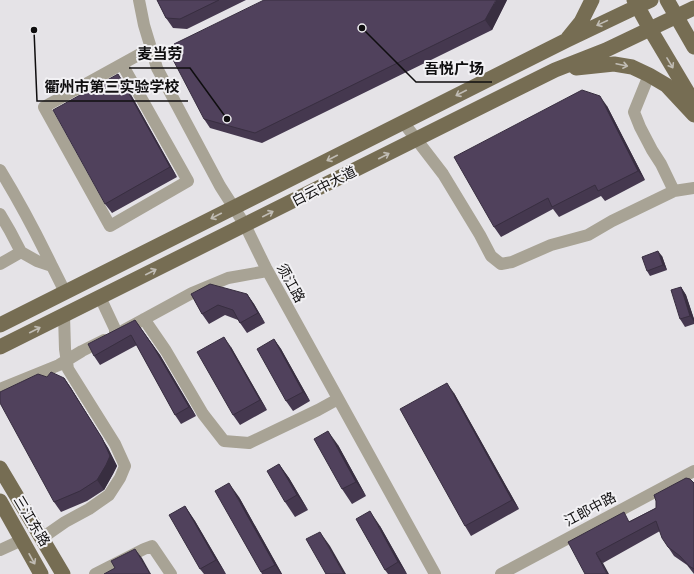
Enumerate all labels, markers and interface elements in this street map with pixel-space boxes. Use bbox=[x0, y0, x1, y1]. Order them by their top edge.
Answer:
one-way arrow bbox=[597, 20, 609, 27]
callout: 麦当劳 bbox=[129, 41, 190, 68]
text: 麦当劳 bbox=[137, 43, 183, 65]
callout: 吾悦广场 bbox=[416, 55, 492, 82]
one-way arrow bbox=[666, 57, 674, 68]
text: 吾悦广场 bbox=[424, 58, 484, 80]
one-way arrow bbox=[615, 62, 628, 70]
callout: 衢州市第三实验学校 bbox=[37, 74, 188, 101]
text: 衢州市第三实验学校 bbox=[44, 76, 180, 98]
one-way arrow bbox=[455, 90, 467, 97]
one-way arrow bbox=[378, 152, 390, 159]
one-way arrow bbox=[326, 155, 338, 162]
street label: 白云中大道 bbox=[288, 161, 360, 211]
one-way arrow bbox=[261, 210, 273, 217]
one-way arrow bbox=[210, 213, 222, 220]
street label: 须江路 bbox=[272, 260, 310, 306]
one-way arrow bbox=[145, 268, 157, 275]
one-way arrow bbox=[29, 326, 41, 333]
street label: 江郎中路 bbox=[561, 487, 619, 531]
street label: 三江东路 bbox=[9, 492, 55, 550]
one-way arrow bbox=[29, 553, 37, 565]

